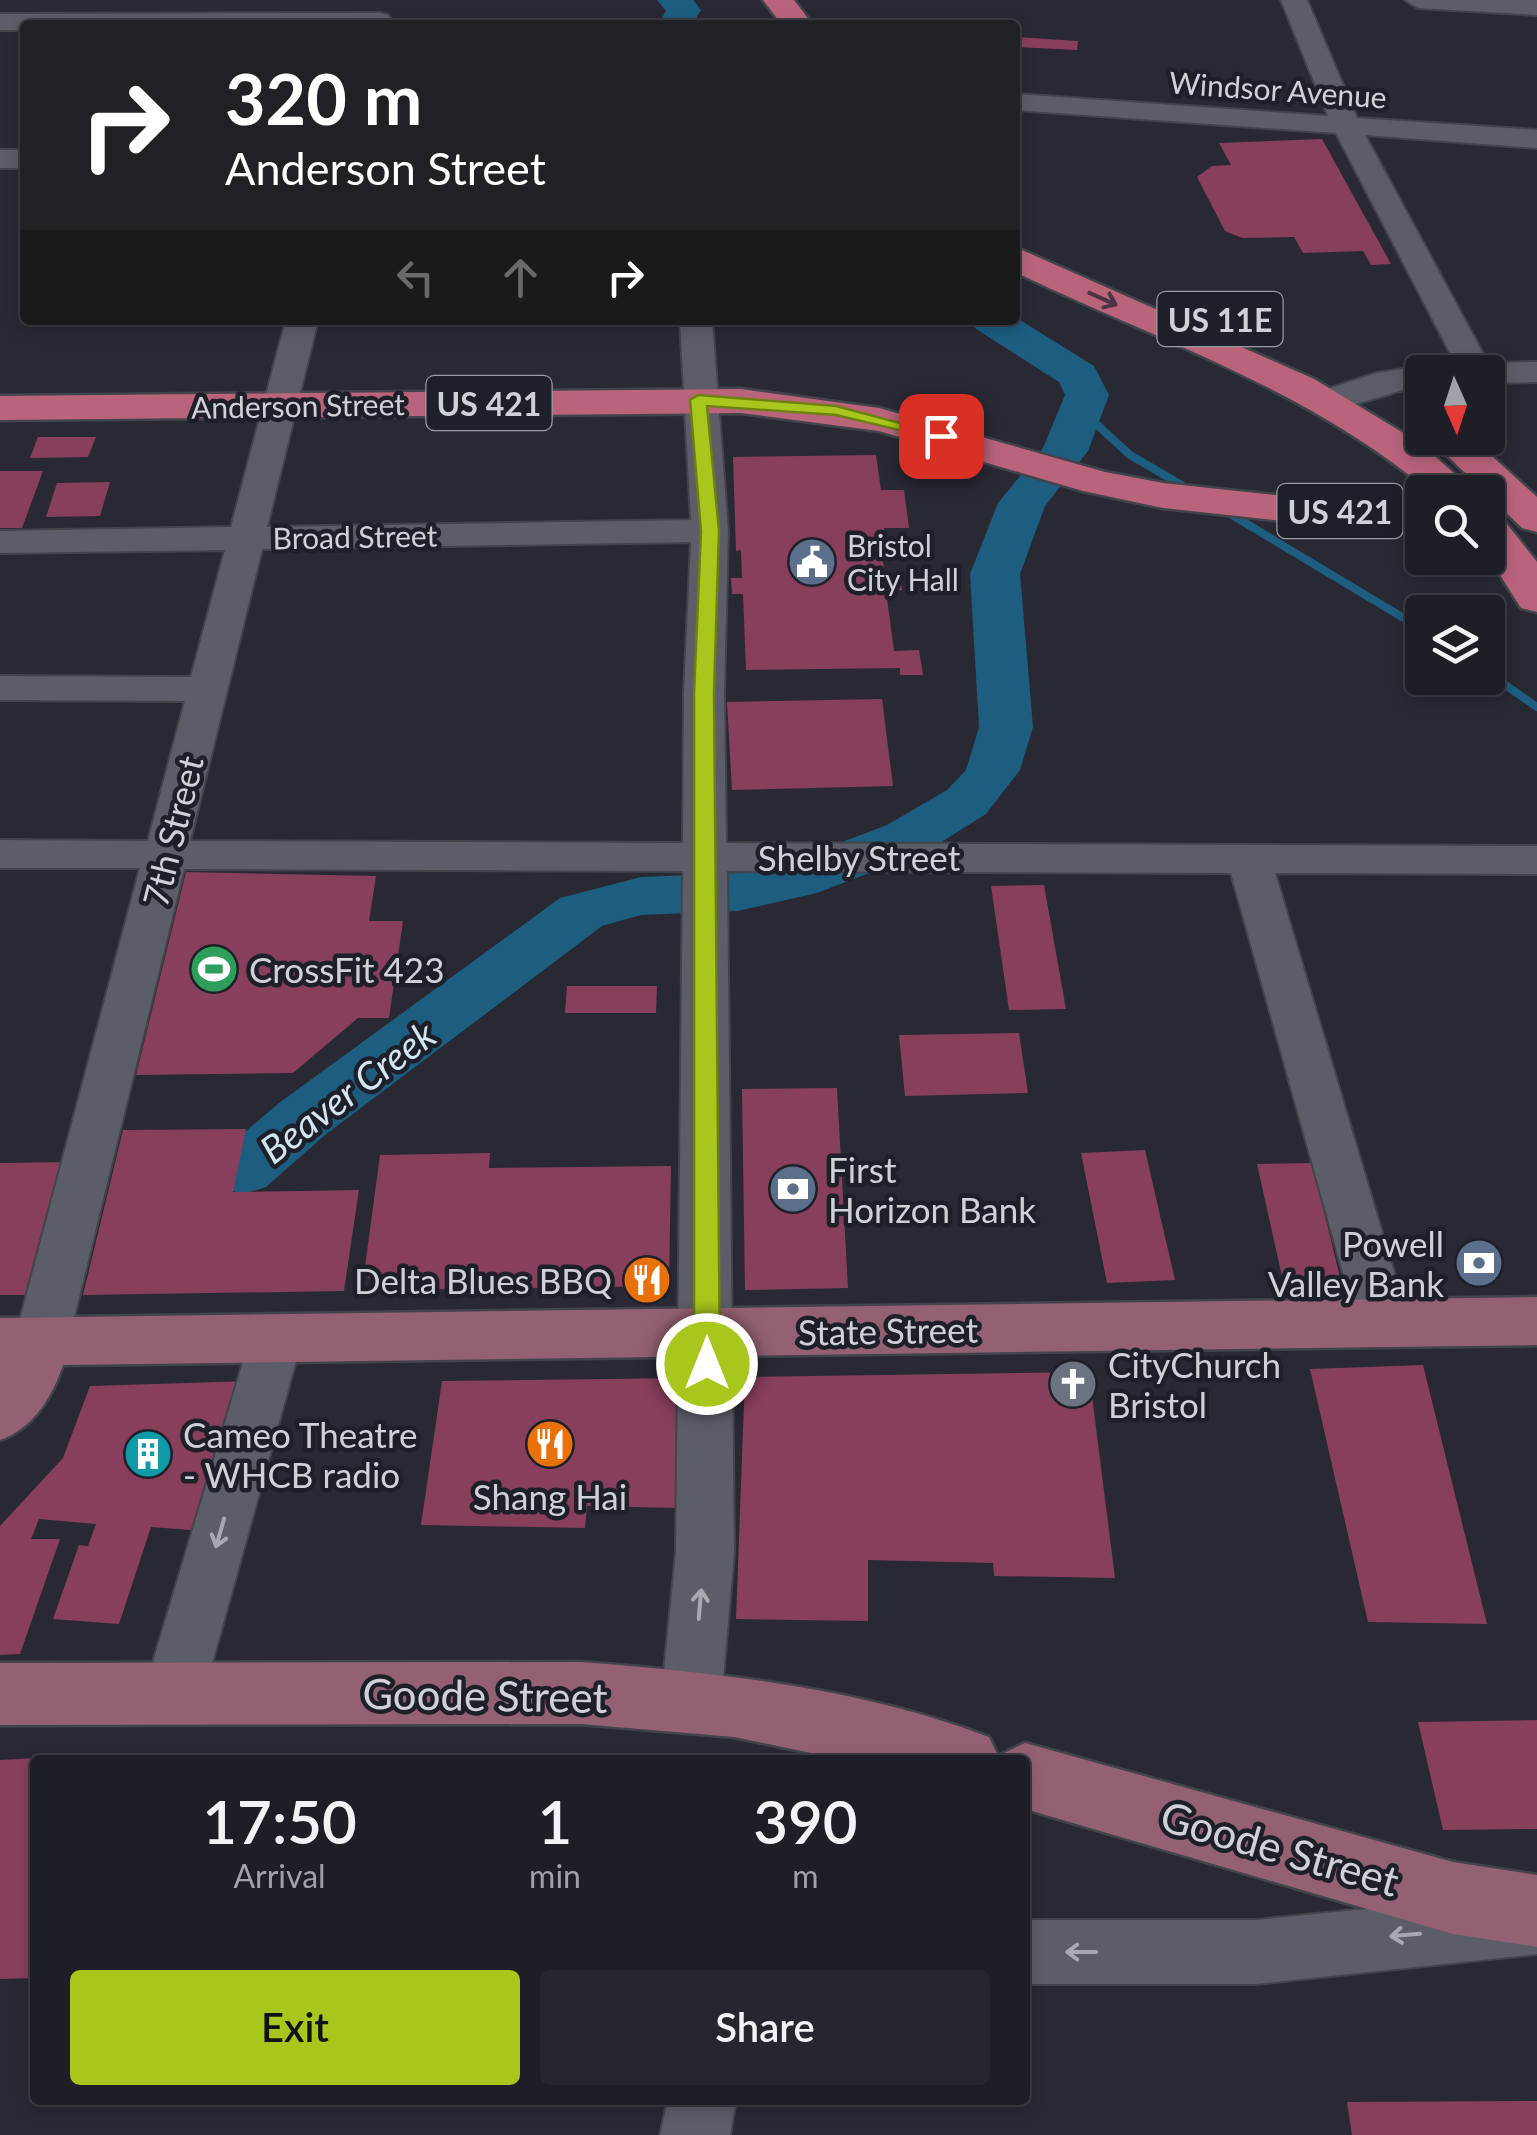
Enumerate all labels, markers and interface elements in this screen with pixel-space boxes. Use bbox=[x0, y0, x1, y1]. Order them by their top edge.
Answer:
text: 320 m bbox=[225, 56, 422, 140]
icon: right bbox=[60, 60, 190, 190]
street label: Windsor Avenue bbox=[1168, 63, 1388, 115]
text: Anderson Street bbox=[225, 141, 546, 195]
icon: left bbox=[388, 250, 443, 305]
icon: ahead bbox=[493, 250, 548, 305]
icon: right bbox=[598, 250, 653, 305]
one-way arrow bbox=[1087, 291, 1118, 309]
road number: US 11E bbox=[1158, 292, 1282, 346]
north arrow bbox=[1405, 355, 1505, 455]
map controls bbox=[1405, 355, 1505, 695]
road number: US 421 bbox=[426, 376, 552, 430]
street label: Anderson Street bbox=[191, 385, 405, 425]
pin bbox=[899, 394, 984, 479]
icon: arrive bbox=[914, 409, 969, 464]
button: search bbox=[1405, 475, 1505, 575]
road number: US 421 bbox=[1278, 484, 1402, 538]
street label: Broad Street bbox=[272, 517, 438, 555]
place label: Bristol City Hall bbox=[847, 527, 959, 597]
public building icon: Bristol City Hall bbox=[786, 536, 838, 588]
button: layers bbox=[1405, 595, 1505, 695]
street label: 7th Street bbox=[133, 751, 211, 911]
street label: Shelby Street bbox=[758, 836, 961, 878]
sports icon: CrossFit 423 bbox=[188, 943, 240, 995]
place label: CrossFit 423 bbox=[249, 948, 444, 990]
water label: Beaver Creek bbox=[250, 1010, 444, 1172]
place label: First Horizon Bank bbox=[828, 1148, 1036, 1230]
bank icon: First Horizon Bank bbox=[767, 1163, 819, 1215]
place label: Powell Valley Bank bbox=[1268, 1222, 1444, 1304]
bank icon: Powell Valley Bank bbox=[1453, 1237, 1505, 1289]
restaurant icon: Delta Blues BBQ bbox=[621, 1254, 673, 1306]
place label: Delta Blues BBQ bbox=[354, 1259, 612, 1301]
street label: State Street bbox=[798, 1307, 979, 1353]
position arrow bbox=[655, 1312, 759, 1416]
place label: CityChurch Bristol bbox=[1108, 1343, 1281, 1425]
church icon: CityChurch Bristol bbox=[1047, 1358, 1099, 1410]
place label: Cameo Theatre - WHCB radio bbox=[183, 1413, 417, 1495]
restaurant icon: Shang Hai bbox=[524, 1418, 576, 1470]
building icon: Cameo Theatre - WHCB radio bbox=[122, 1428, 174, 1480]
place label: Shang Hai bbox=[473, 1475, 627, 1517]
one-way arrow bbox=[210, 1517, 228, 1548]
one-way arrow bbox=[691, 1589, 710, 1621]
street label: Goode Street bbox=[362, 1668, 608, 1722]
text: 17:50 bbox=[202, 1785, 357, 1857]
text: 1 bbox=[538, 1785, 572, 1857]
text: 390 bbox=[753, 1785, 858, 1857]
street label: Goode Street bbox=[1155, 1790, 1405, 1906]
text: Arrival bbox=[233, 1856, 326, 1895]
text: min bbox=[529, 1856, 581, 1895]
text: m bbox=[792, 1856, 819, 1895]
one-way arrow bbox=[1389, 1925, 1422, 1944]
one-way arrow bbox=[1065, 1942, 1098, 1962]
button: Exit bbox=[70, 1970, 520, 2085]
button: Share bbox=[540, 1970, 990, 2085]

